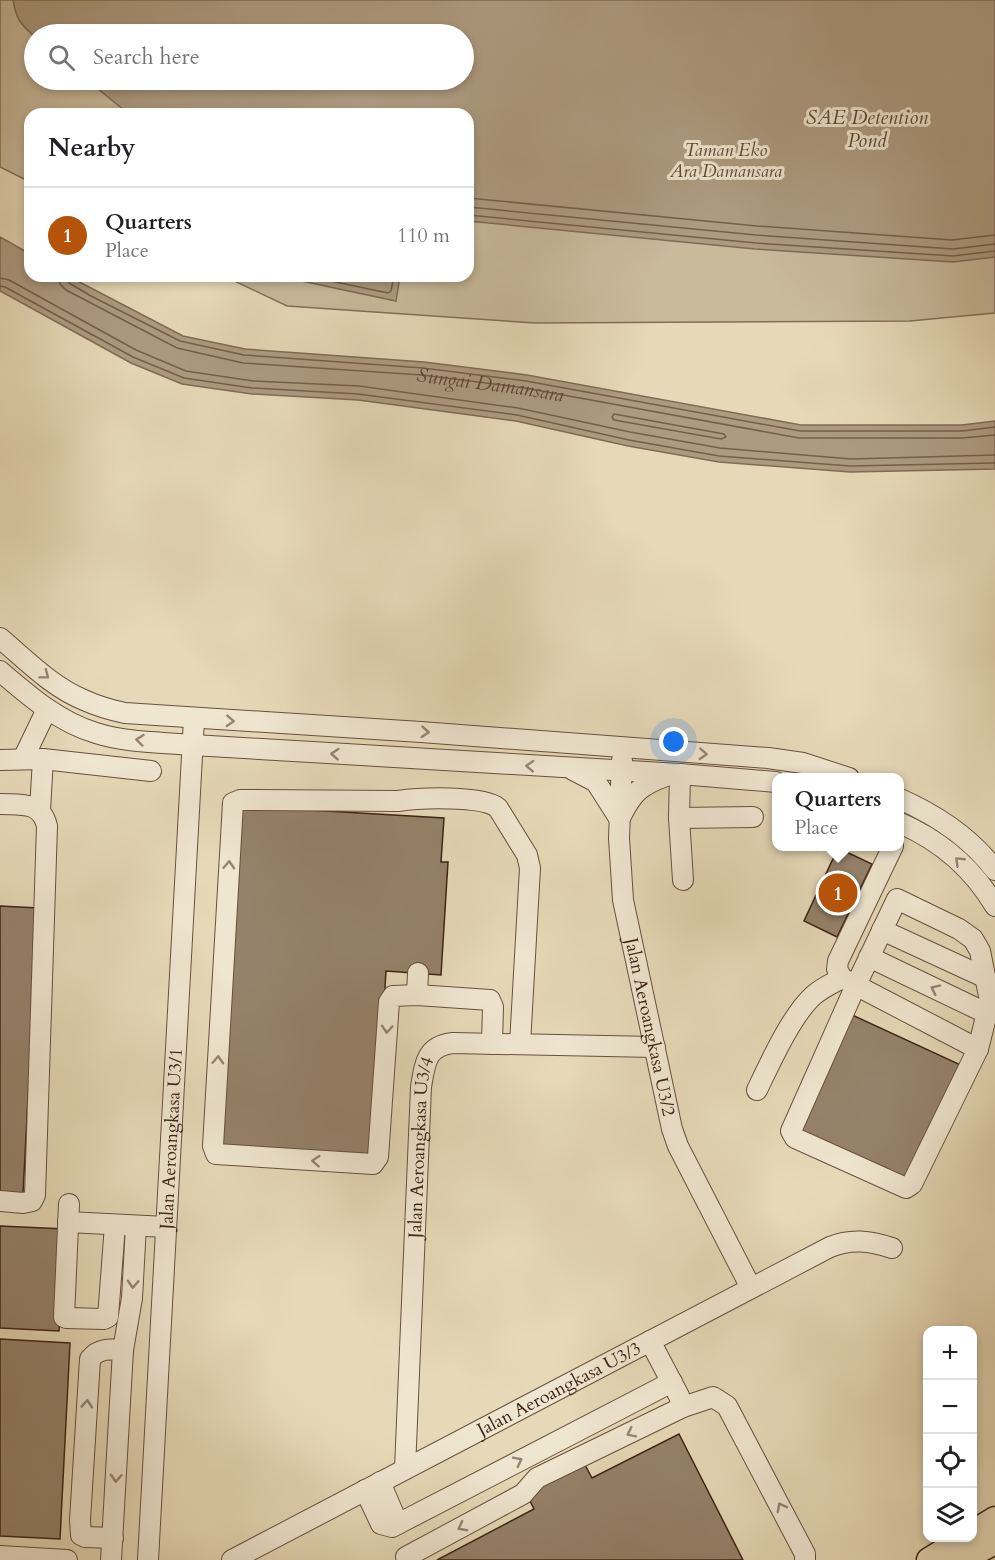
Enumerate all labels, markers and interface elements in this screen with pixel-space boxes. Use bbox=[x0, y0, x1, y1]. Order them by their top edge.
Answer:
search box bbox=[24, 24, 474, 90]
icon: search bbox=[45, 41, 78, 74]
text: Search here bbox=[93, 42, 200, 72]
water label: SAE Detention Pond bbox=[806, 104, 928, 154]
text: Nearby bbox=[48, 130, 136, 165]
park label: Taman Eko Ara Damansara bbox=[669, 138, 782, 184]
text: Quarters bbox=[105, 207, 192, 237]
text: 1 bbox=[62, 222, 73, 249]
text: 110 m bbox=[397, 222, 450, 249]
text: Place bbox=[105, 237, 149, 264]
water label: Sungai Damansara bbox=[415, 361, 566, 409]
one-way arrow bbox=[38, 668, 49, 679]
one-way arrow bbox=[225, 714, 234, 727]
one-way arrow bbox=[420, 725, 429, 738]
your location bbox=[659, 727, 688, 756]
one-way arrow bbox=[136, 735, 145, 747]
one-way arrow bbox=[330, 748, 339, 761]
one-way arrow bbox=[698, 748, 707, 761]
one-way arrow bbox=[525, 759, 534, 772]
popup bbox=[772, 773, 904, 851]
text: Quarters bbox=[795, 784, 881, 814]
text: Place bbox=[795, 814, 838, 841]
one-way arrow bbox=[956, 857, 967, 868]
one-way arrow bbox=[222, 861, 235, 870]
pin: 1 bbox=[818, 870, 858, 916]
street label: Jalan Aeroangkasa U3/2 bbox=[618, 933, 681, 1119]
one-way arrow bbox=[931, 984, 942, 996]
one-way arrow bbox=[381, 1024, 394, 1033]
street label: Jalan Aeroangkasa U3/1 bbox=[154, 1047, 189, 1233]
street label: Jalan Aeroangkasa U3/4 bbox=[403, 1053, 440, 1242]
one-way arrow bbox=[211, 1055, 224, 1064]
one-way arrow bbox=[311, 1155, 320, 1168]
one-way arrow bbox=[126, 1280, 139, 1289]
map controls bbox=[923, 1326, 977, 1542]
button: + bbox=[923, 1326, 977, 1380]
street label: Jalan Aeroangkasa U3/3 bbox=[470, 1336, 646, 1444]
button: − bbox=[923, 1380, 977, 1434]
one-way arrow bbox=[81, 1400, 94, 1409]
one-way arrow bbox=[626, 1425, 637, 1437]
button: locate bbox=[923, 1434, 977, 1488]
one-way arrow bbox=[512, 1457, 523, 1469]
one-way arrow bbox=[109, 1474, 122, 1483]
button: layers bbox=[923, 1488, 977, 1542]
one-way arrow bbox=[776, 1503, 788, 1514]
one-way arrow bbox=[458, 1520, 468, 1531]

